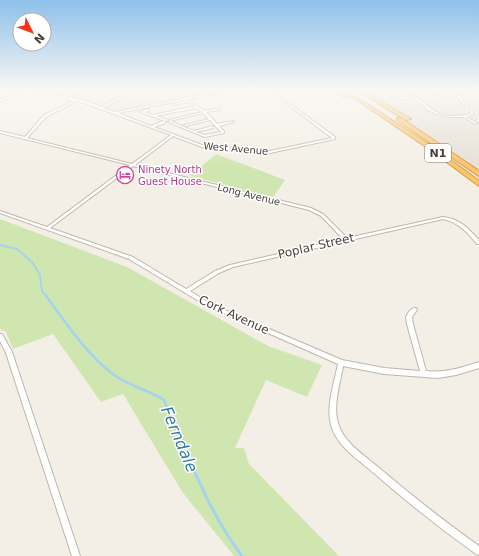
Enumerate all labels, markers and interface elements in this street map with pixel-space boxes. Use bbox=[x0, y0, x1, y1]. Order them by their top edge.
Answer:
north arrow bbox=[12, 12, 52, 52]
text: N bbox=[31, 31, 47, 46]
street label: West Avenue bbox=[203, 140, 269, 157]
road number: N1 bbox=[425, 144, 451, 162]
place label: Ninety North Guest House bbox=[138, 164, 202, 187]
hotel icon: Ninety North Guest House bbox=[115, 165, 135, 185]
street label: Long Avenue bbox=[216, 181, 282, 208]
street label: Poplar Street bbox=[277, 230, 356, 262]
street label: Cork Avenue bbox=[197, 293, 271, 337]
water label: Ferndale bbox=[157, 403, 202, 475]

